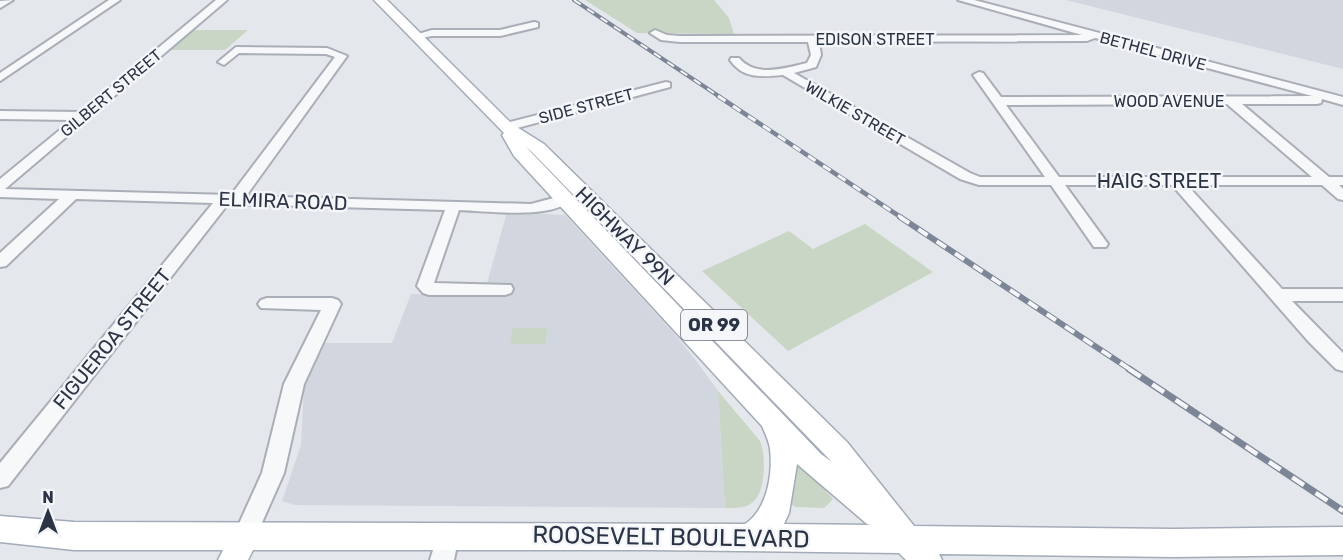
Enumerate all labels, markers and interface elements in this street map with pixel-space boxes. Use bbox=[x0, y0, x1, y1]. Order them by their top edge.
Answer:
street label: BETHEL DRIVE bbox=[1098, 28, 1208, 74]
street label: EDISON STREET bbox=[815, 30, 935, 49]
street label: GILBERT STREET bbox=[57, 45, 165, 141]
street label: WILKIE STREET bbox=[802, 77, 908, 149]
street label: SIDE STREET bbox=[537, 84, 635, 128]
street label: WOOD AVENUE bbox=[1113, 92, 1225, 111]
street label: HAIG STREET bbox=[1097, 169, 1222, 193]
street label: HIGHWAY 99N bbox=[571, 182, 679, 290]
street label: ELMIRA ROAD bbox=[218, 187, 348, 215]
street label: FIGUEROA STREET bbox=[48, 264, 176, 414]
road number: OR 99 bbox=[681, 310, 747, 340]
north arrow bbox=[18, 482, 78, 542]
text: N bbox=[42, 488, 54, 507]
street label: ROOSEVELT BOULEVARD bbox=[532, 521, 810, 553]

